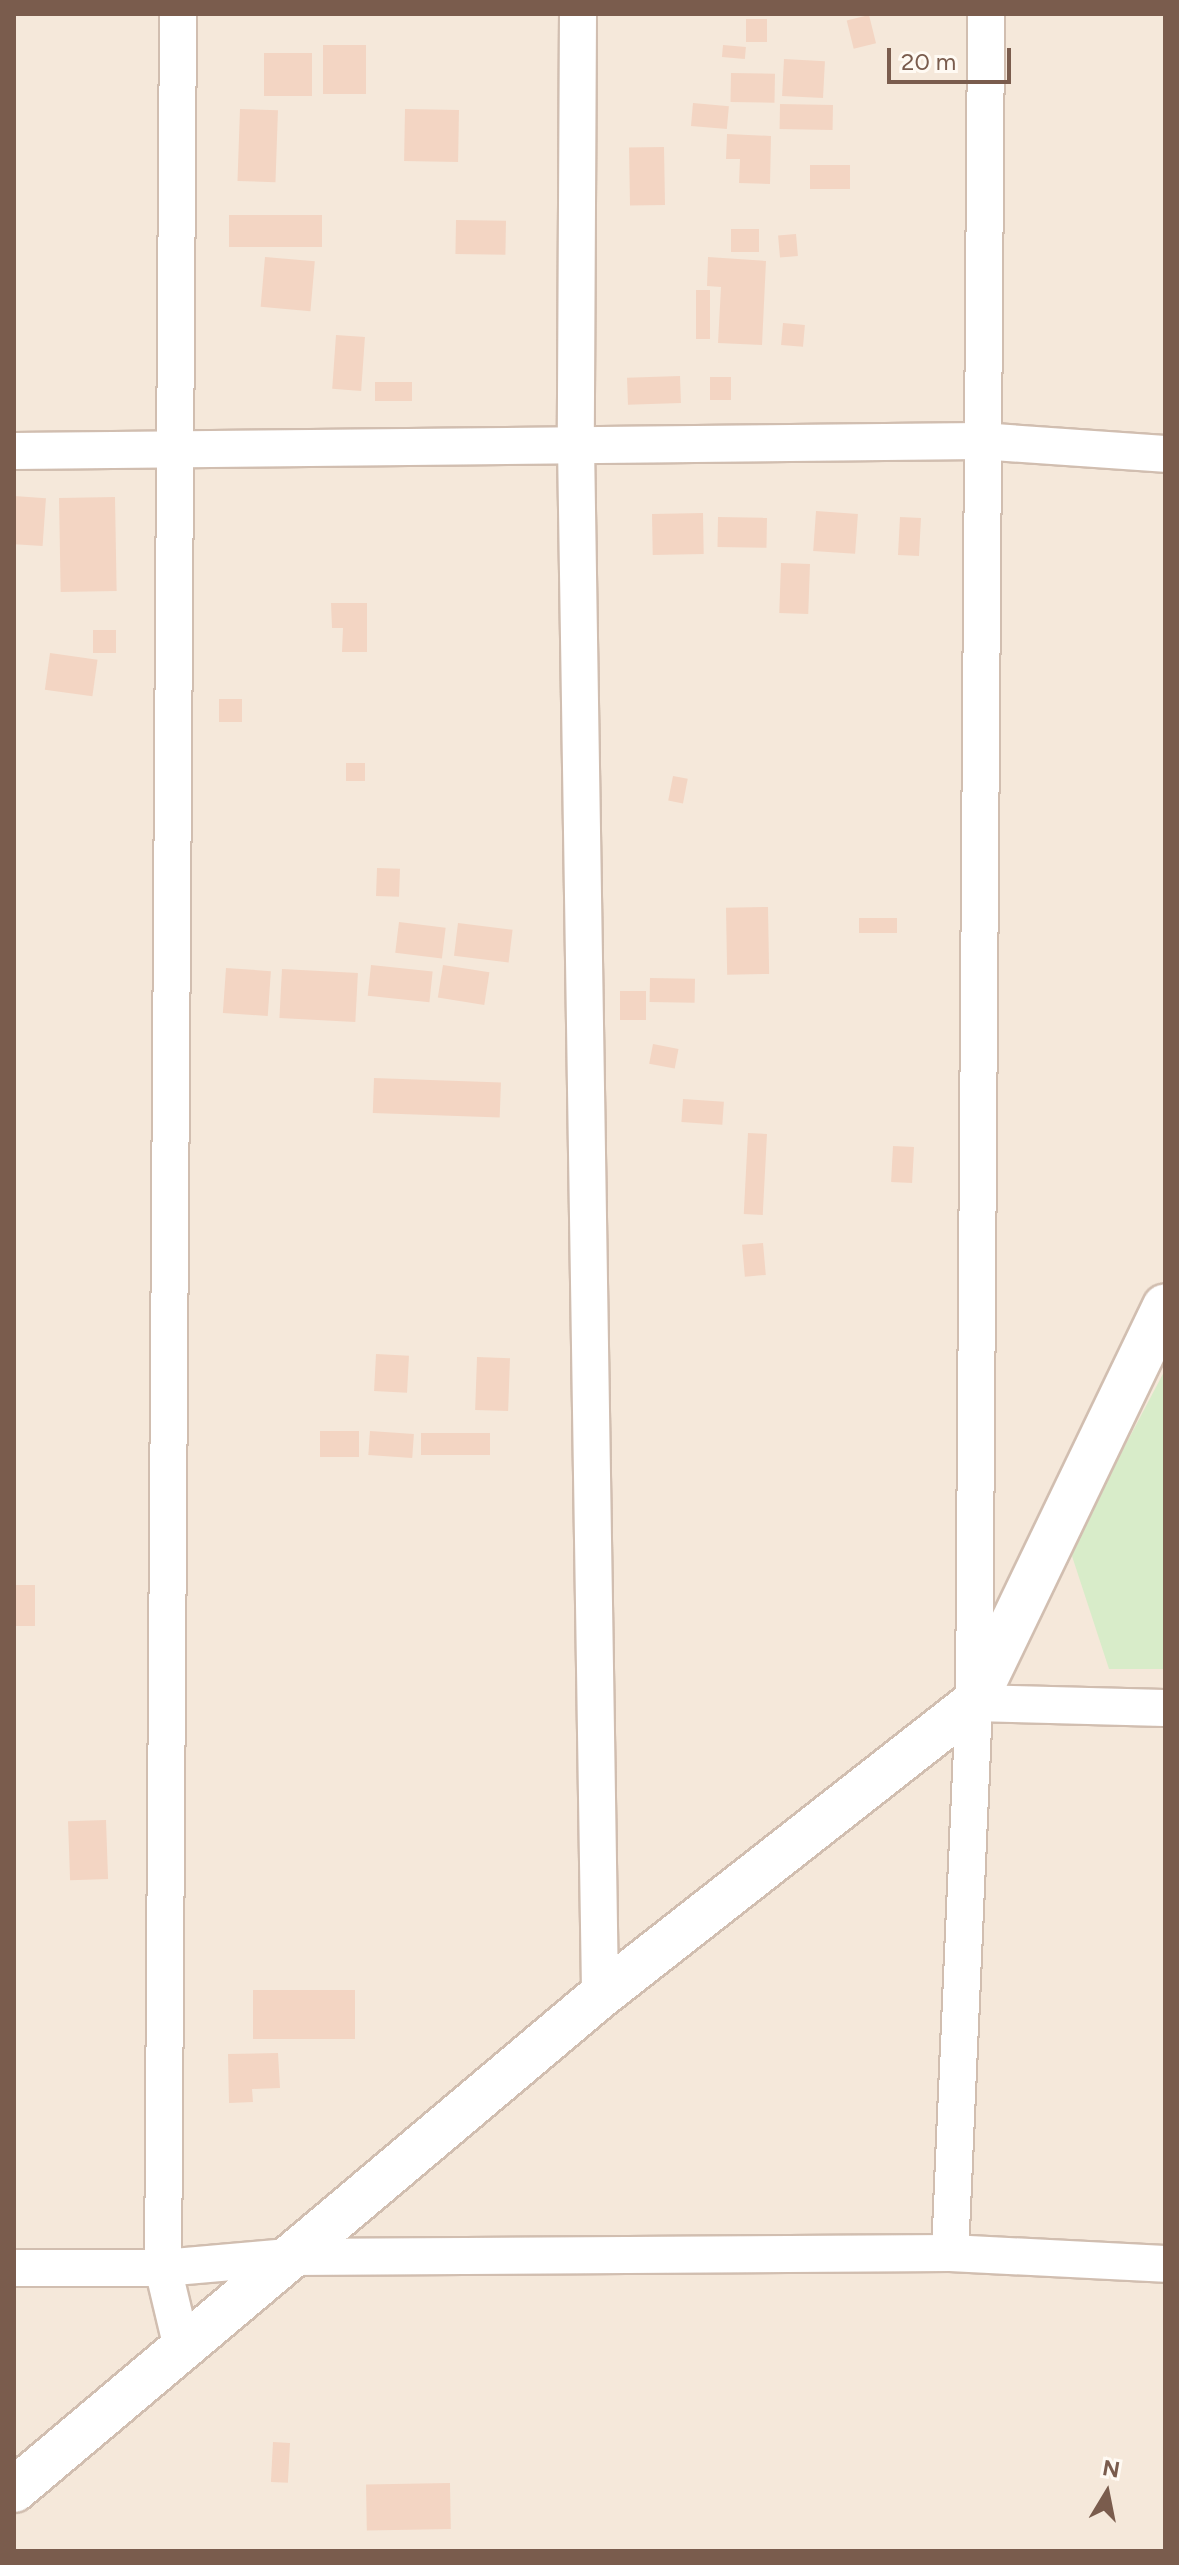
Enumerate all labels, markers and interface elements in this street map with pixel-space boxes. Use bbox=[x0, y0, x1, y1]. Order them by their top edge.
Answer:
scale bar bbox=[891, 32, 1015, 82]
text: 20 m bbox=[901, 47, 956, 76]
north arrow bbox=[1067, 2453, 1147, 2533]
text: N bbox=[1101, 2454, 1122, 2484]

